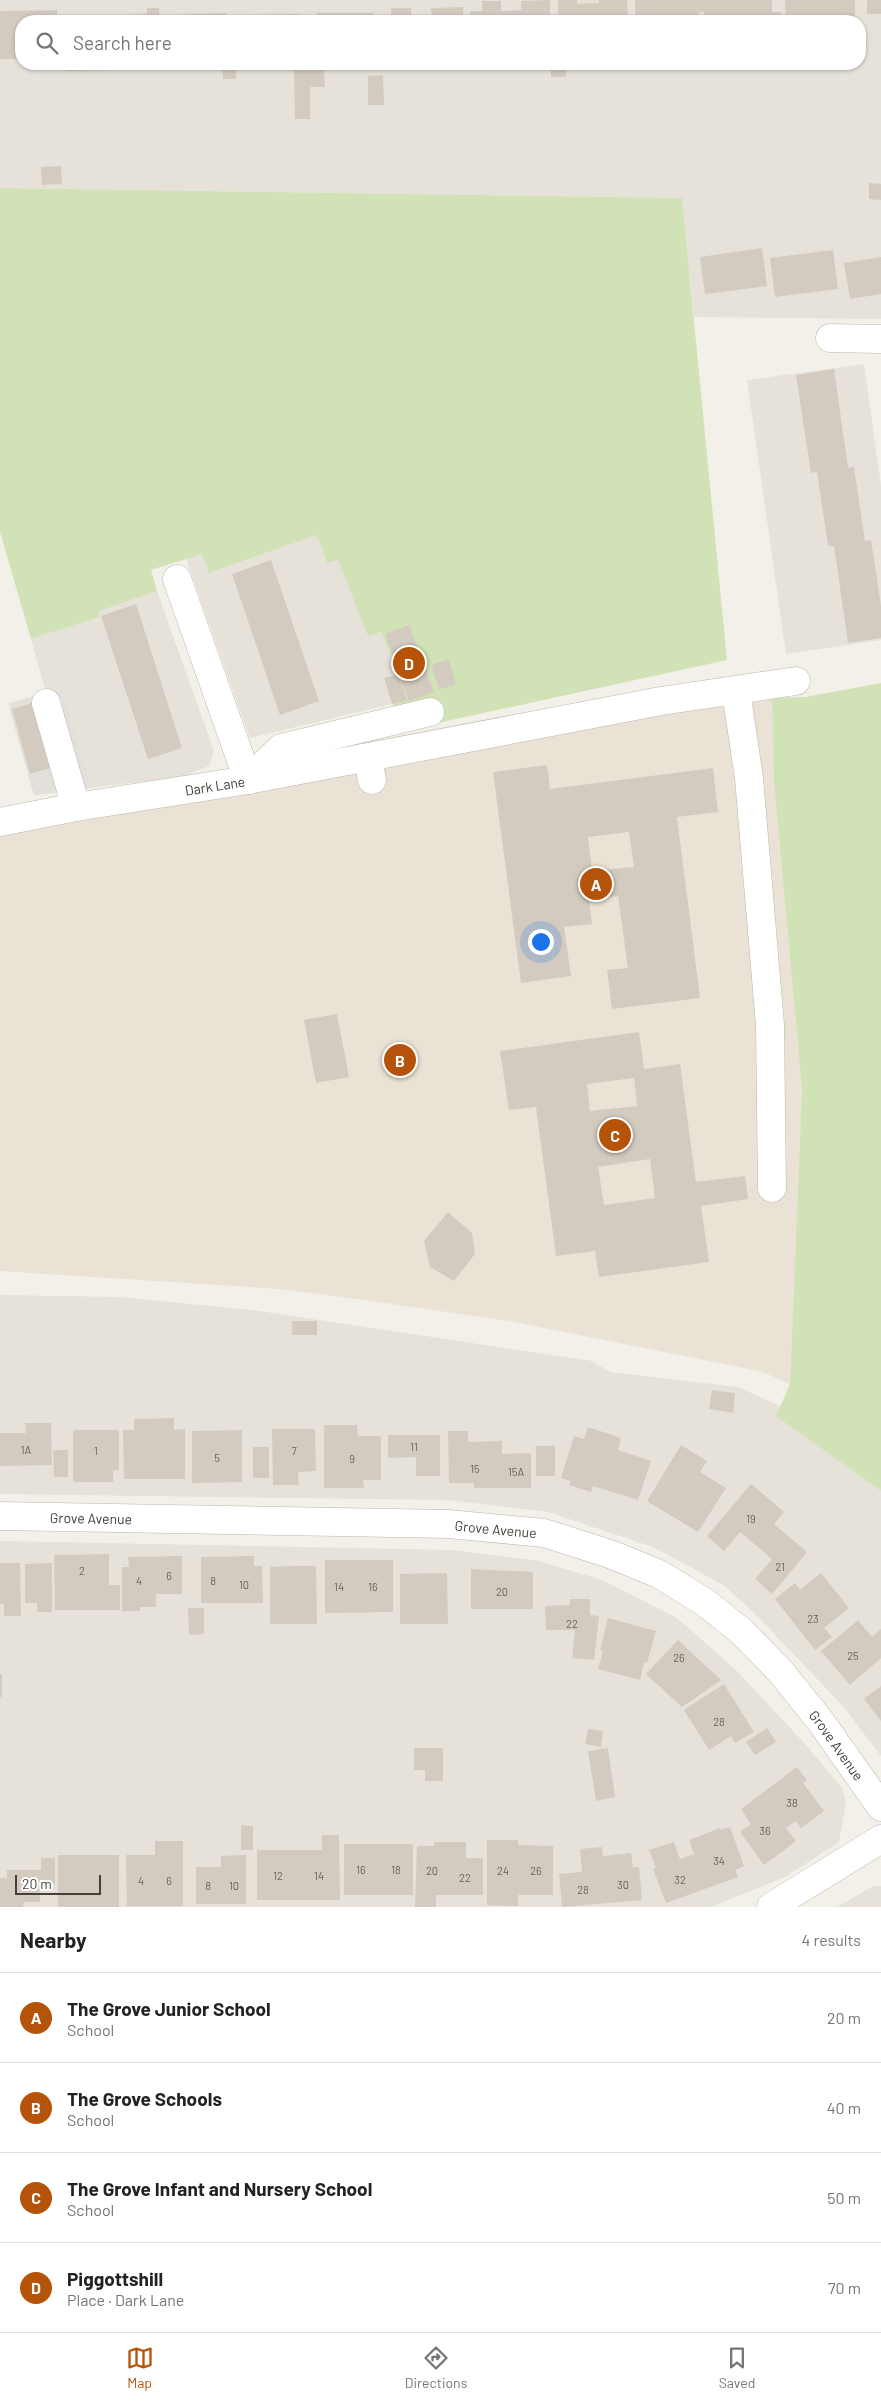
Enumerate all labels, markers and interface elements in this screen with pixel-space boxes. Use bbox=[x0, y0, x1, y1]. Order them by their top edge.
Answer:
search box bbox=[15, 15, 866, 70]
icon: search bbox=[33, 29, 61, 57]
text: Search here bbox=[73, 31, 172, 54]
pin: D bbox=[393, 644, 425, 682]
street label: Dark Lane bbox=[184, 772, 246, 798]
pin: A bbox=[580, 865, 612, 903]
your location bbox=[528, 929, 554, 955]
pin: B bbox=[384, 1041, 416, 1079]
pin: C bbox=[599, 1116, 631, 1154]
house number: 11 bbox=[410, 1440, 418, 1453]
house number: 1A bbox=[21, 1443, 32, 1456]
house number: 1 bbox=[94, 1444, 98, 1457]
house number: 7 bbox=[291, 1444, 297, 1457]
house number: 5 bbox=[214, 1451, 220, 1464]
house number: 9 bbox=[349, 1452, 355, 1465]
house number: 15 bbox=[470, 1462, 480, 1475]
house number: 15A bbox=[508, 1465, 524, 1478]
street label: Grove Avenue bbox=[50, 1508, 132, 1527]
house number: 19 bbox=[746, 1512, 756, 1525]
street label: Grove Avenue bbox=[454, 1516, 537, 1541]
house number: 21 bbox=[775, 1560, 785, 1573]
house number: 2 bbox=[79, 1564, 85, 1577]
house number: 6 bbox=[166, 1569, 172, 1582]
house number: 4 bbox=[136, 1574, 142, 1587]
house number: 8 bbox=[210, 1574, 216, 1587]
house number: 10 bbox=[239, 1578, 249, 1591]
house number: 14 bbox=[334, 1580, 344, 1593]
house number: 16 bbox=[368, 1580, 378, 1593]
house number: 20 bbox=[496, 1585, 508, 1598]
house number: 23 bbox=[807, 1612, 819, 1625]
house number: 22 bbox=[566, 1617, 578, 1630]
house number: 25 bbox=[847, 1649, 859, 1662]
house number: 26 bbox=[673, 1651, 685, 1664]
street label: Grove Avenue bbox=[806, 1706, 868, 1783]
house number: 28 bbox=[713, 1715, 725, 1728]
house number: 38 bbox=[786, 1796, 798, 1809]
house number: 36 bbox=[759, 1824, 771, 1837]
house number: 34 bbox=[713, 1854, 725, 1867]
house number: 16 bbox=[356, 1863, 366, 1876]
house number: 18 bbox=[391, 1863, 401, 1876]
house number: 20 bbox=[426, 1864, 438, 1877]
house number: 24 bbox=[497, 1864, 509, 1877]
house number: 26 bbox=[530, 1864, 542, 1877]
house number: 12 bbox=[273, 1869, 283, 1882]
house number: 14 bbox=[314, 1869, 324, 1882]
house number: 22 bbox=[459, 1871, 471, 1884]
scale bar bbox=[15, 1872, 101, 1895]
house number: 32 bbox=[674, 1873, 686, 1886]
house number: 4 bbox=[138, 1874, 144, 1887]
house number: 6 bbox=[166, 1874, 172, 1887]
text: 20 m bbox=[22, 1875, 52, 1892]
house number: 30 bbox=[617, 1878, 629, 1891]
house number: 8 bbox=[205, 1879, 211, 1892]
house number: 10 bbox=[229, 1879, 239, 1892]
house number: 28 bbox=[577, 1883, 589, 1896]
text: Nearby bbox=[20, 1927, 86, 1952]
text: 4 results bbox=[801, 1930, 861, 1949]
text: The Grove Junior School bbox=[67, 1997, 271, 2020]
text: A bbox=[31, 2008, 41, 2027]
text: 20 m bbox=[827, 2008, 861, 2027]
text: School bbox=[67, 2020, 114, 2039]
text: The Grove Schools bbox=[67, 2087, 222, 2110]
text: B bbox=[31, 2098, 41, 2117]
text: 40 m bbox=[827, 2098, 861, 2117]
text: School bbox=[67, 2110, 114, 2129]
text: The Grove Infant and Nursery School bbox=[67, 2177, 372, 2200]
text: C bbox=[31, 2188, 41, 2207]
text: 50 m bbox=[827, 2188, 861, 2207]
text: School bbox=[67, 2200, 114, 2219]
text: Piggottshill bbox=[67, 2267, 163, 2290]
text: D bbox=[31, 2278, 41, 2297]
text: 70 m bbox=[828, 2278, 861, 2297]
text: Place · Dark Lane bbox=[67, 2290, 184, 2309]
tab: Map bbox=[126, 2344, 154, 2391]
tab: Directions bbox=[405, 2344, 467, 2391]
tab: Saved bbox=[719, 2344, 755, 2391]

